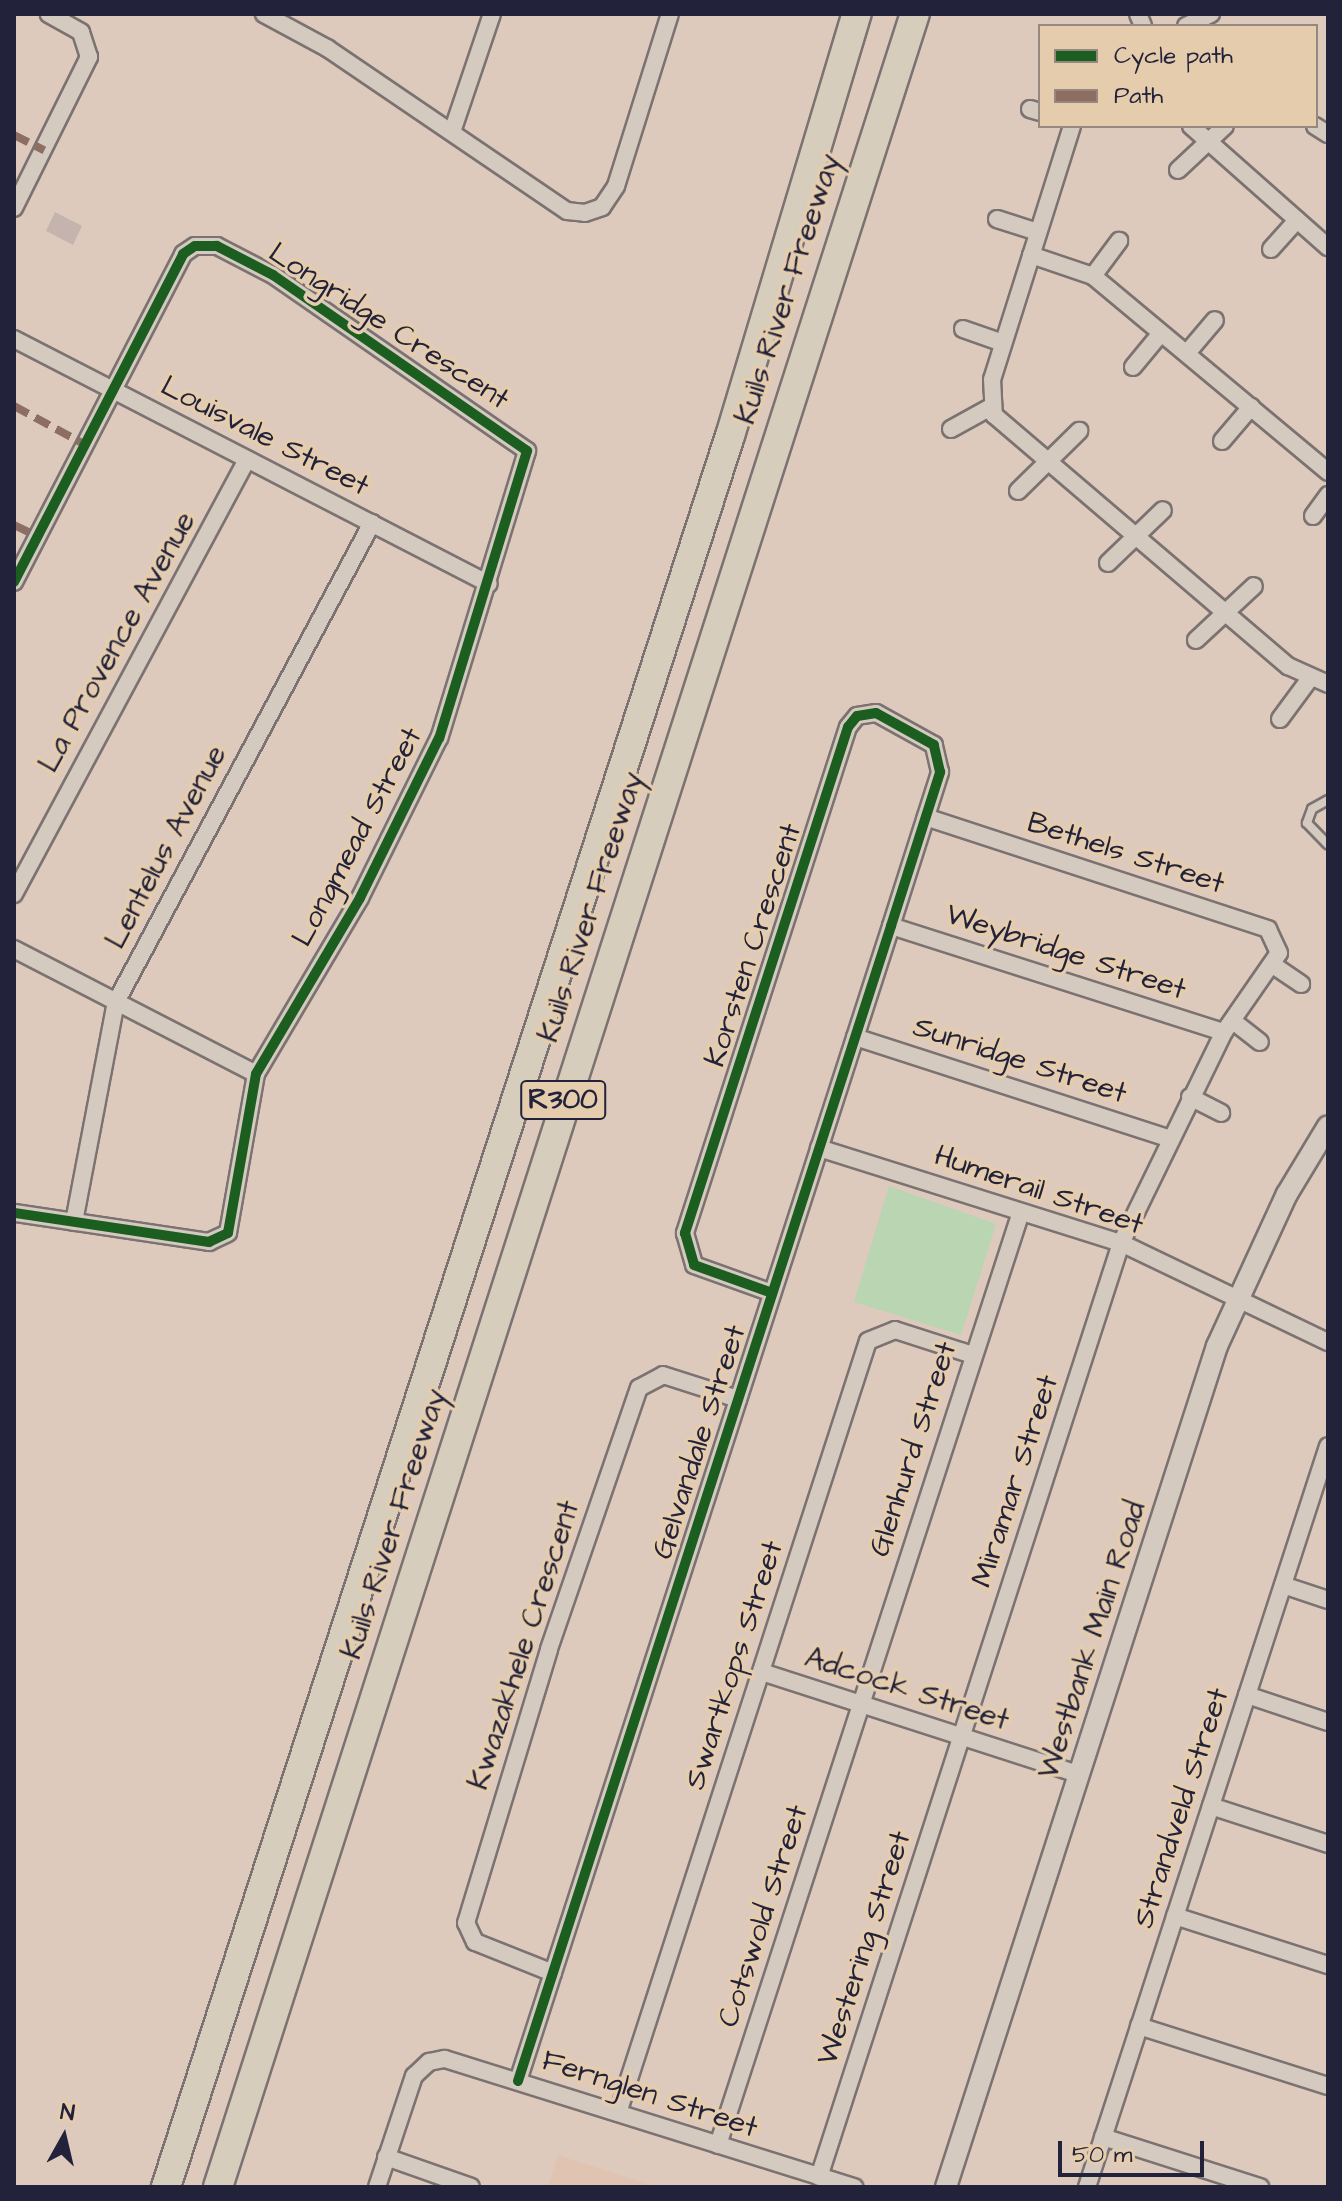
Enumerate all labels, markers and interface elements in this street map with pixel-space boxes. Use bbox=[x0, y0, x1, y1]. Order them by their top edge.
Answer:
legend bbox=[1038, 24, 1318, 128]
text: Cycle path bbox=[1114, 39, 1233, 73]
text: Path bbox=[1114, 79, 1163, 113]
street label: Kuils River Freeway bbox=[727, 149, 849, 429]
street label: Longridge Crescent bbox=[262, 235, 516, 417]
street label: Louisvale Street bbox=[155, 368, 375, 504]
street label: La Provence Avenue bbox=[30, 506, 204, 778]
street label: Longmead Street bbox=[284, 721, 430, 953]
street label: Lentelus Avenue bbox=[97, 739, 235, 955]
street label: Kuils River Freeway bbox=[530, 767, 652, 1047]
street label: Bethels Street bbox=[1023, 804, 1229, 902]
street label: Korsten Crescent bbox=[697, 819, 809, 1071]
street label: Weybridge Street bbox=[941, 896, 1191, 1008]
street label: Sunridge Street bbox=[909, 1009, 1131, 1111]
road number: R300 bbox=[519, 1076, 607, 1124]
street label: Humerail Street bbox=[930, 1137, 1148, 1243]
street label: Gelvandale Street bbox=[644, 1321, 754, 1563]
street label: Glenhurd Street bbox=[861, 1337, 965, 1561]
street label: Miramar Street bbox=[964, 1370, 1066, 1592]
street label: Kuils River Freeway bbox=[333, 1384, 455, 1664]
street label: Kwazakhele Crescent bbox=[460, 1496, 588, 1794]
street label: Westbank Main Road bbox=[1030, 1497, 1154, 1783]
street label: Swartkops Street bbox=[677, 1536, 791, 1794]
street label: Adcock Street bbox=[800, 1639, 1014, 1739]
street label: Strandveld Street bbox=[1125, 1684, 1237, 1932]
street label: Cotswold Street bbox=[710, 1801, 816, 2031]
street label: Westering Street bbox=[809, 1826, 919, 2070]
street label: Fernglen Street bbox=[538, 2042, 762, 2146]
text: N bbox=[58, 2096, 76, 2129]
north arrow bbox=[24, 2097, 104, 2177]
scale bar bbox=[1062, 2125, 1208, 2175]
text: 50 m bbox=[1072, 2138, 1132, 2172]

